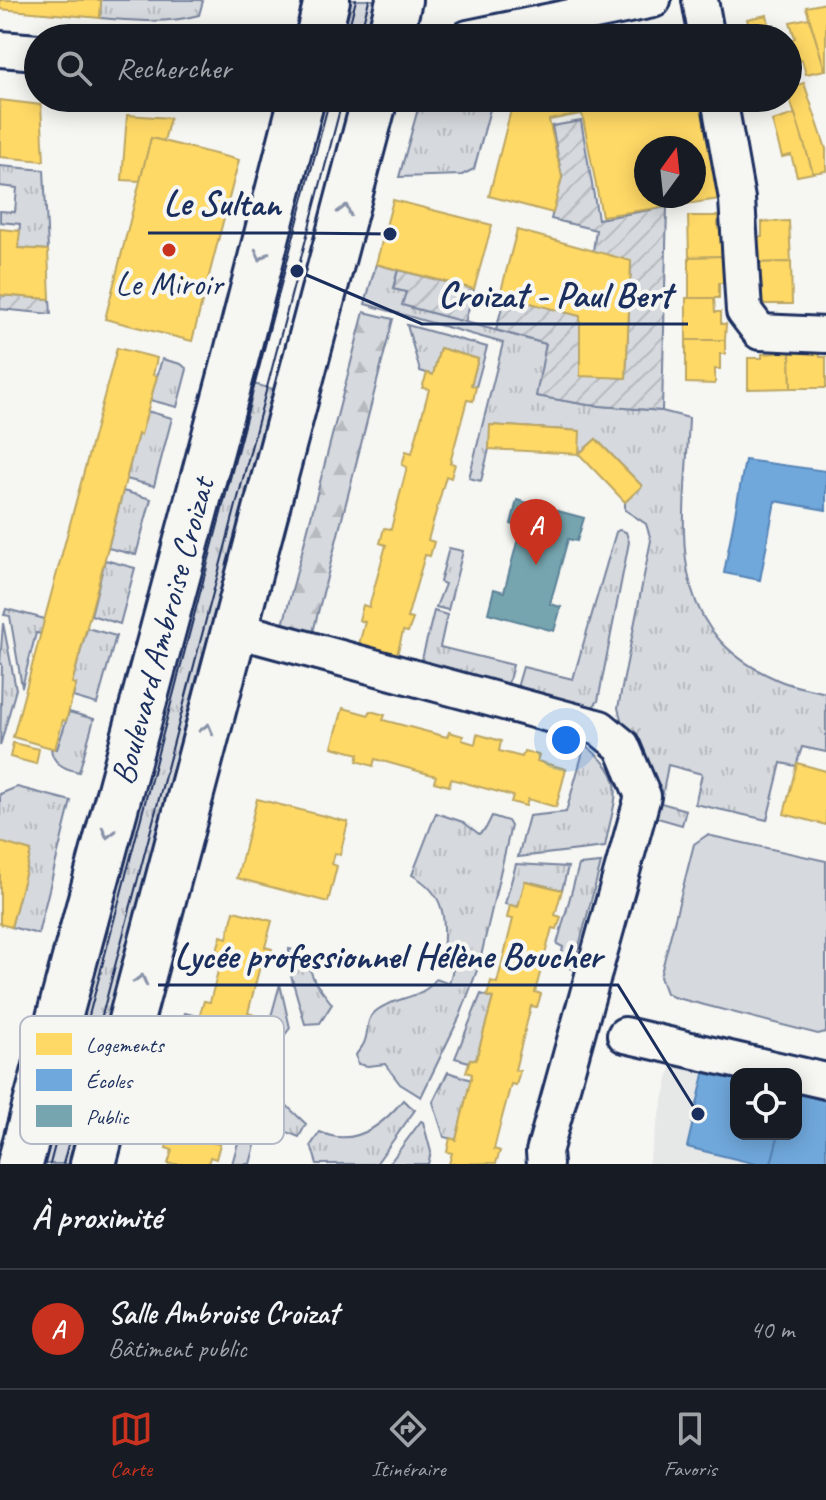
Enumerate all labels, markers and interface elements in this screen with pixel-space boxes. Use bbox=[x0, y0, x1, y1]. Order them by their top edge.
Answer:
search box bbox=[24, 24, 802, 112]
icon: search bbox=[52, 46, 96, 90]
text: Rechercher bbox=[116, 49, 231, 87]
north arrow bbox=[634, 136, 706, 208]
callout: Le Sultan bbox=[148, 173, 296, 233]
text: Le Sultan bbox=[163, 180, 283, 226]
one-way arrow bbox=[336, 203, 353, 217]
marker: Le Miroir bbox=[160, 241, 178, 259]
one-way arrow bbox=[254, 247, 271, 261]
place label: Le Miroir bbox=[115, 262, 225, 305]
callout: Croizat - Paul Bert bbox=[422, 264, 688, 324]
text: Croizat - Paul Bert bbox=[438, 272, 677, 318]
street label: Boulevard Ambroise Croizat bbox=[100, 469, 225, 789]
pin: A bbox=[510, 499, 562, 565]
your location bbox=[546, 720, 586, 760]
one-way arrow bbox=[198, 722, 215, 736]
one-way arrow bbox=[101, 826, 118, 840]
callout: Lycée professionnel Hélène Boucher bbox=[158, 925, 618, 985]
text: Lycée professionnel Hélène Boucher bbox=[174, 933, 606, 979]
one-way arrow bbox=[132, 974, 149, 988]
legend bbox=[20, 1016, 284, 1144]
text: Logements bbox=[86, 1031, 165, 1059]
text: Écoles bbox=[86, 1067, 135, 1095]
map controls bbox=[730, 1068, 802, 1140]
button: locate bbox=[730, 1068, 802, 1140]
text: Public bbox=[86, 1103, 130, 1131]
text: À proximité bbox=[32, 1195, 161, 1238]
text: Salle Ambroise Croizat bbox=[108, 1294, 338, 1332]
text: A bbox=[51, 1313, 65, 1346]
text: 40 m bbox=[750, 1313, 794, 1346]
text: Bâtiment public bbox=[108, 1332, 247, 1365]
tab: Carte bbox=[109, 1407, 153, 1483]
tab: Itinéraire bbox=[371, 1407, 446, 1483]
tab: Favoris bbox=[664, 1407, 717, 1483]

